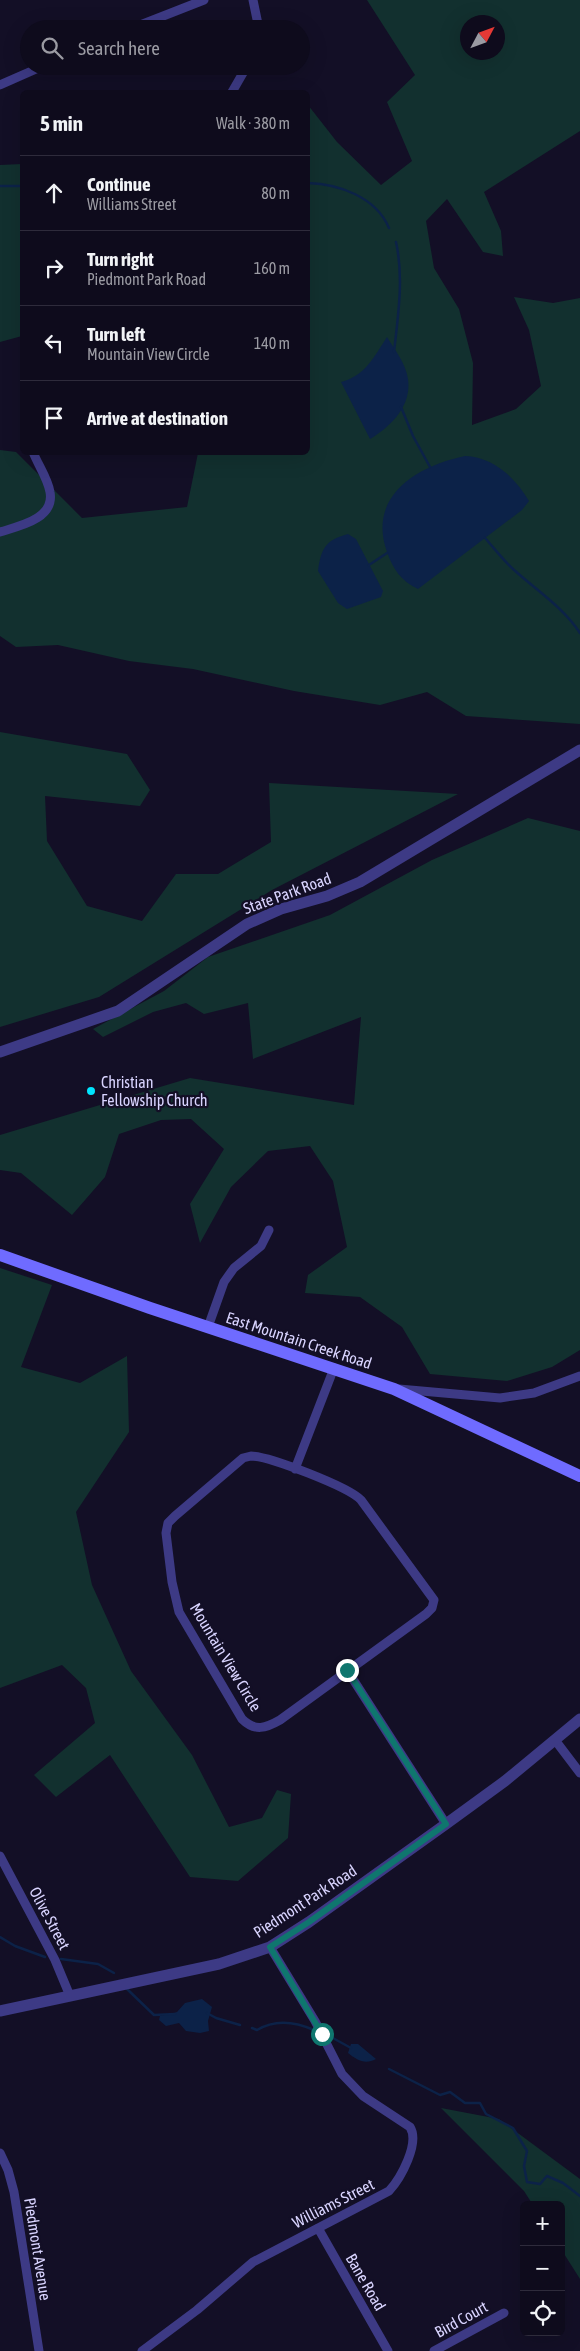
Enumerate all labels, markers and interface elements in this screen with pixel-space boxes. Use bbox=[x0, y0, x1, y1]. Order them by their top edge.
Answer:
north arrow bbox=[460, 15, 505, 60]
search box bbox=[20, 20, 310, 75]
icon: search bbox=[38, 34, 66, 62]
text: Search here bbox=[78, 37, 160, 59]
text: 5 min bbox=[40, 111, 83, 135]
text: Walk · 380 m bbox=[216, 114, 290, 132]
text: Continue bbox=[87, 173, 151, 195]
icon: ahead bbox=[40, 179, 68, 207]
text: 80 m bbox=[261, 184, 290, 202]
text: Williams Street bbox=[87, 195, 176, 213]
text: Turn right bbox=[87, 248, 154, 270]
icon: right bbox=[40, 254, 68, 282]
text: 160 m bbox=[254, 259, 290, 277]
text: Piedmont Park Road bbox=[87, 270, 206, 288]
text: Turn left bbox=[87, 323, 145, 345]
icon: left bbox=[40, 329, 68, 357]
text: 140 m bbox=[254, 334, 290, 352]
text: Mountain View Circle bbox=[87, 345, 210, 363]
icon: arrive bbox=[40, 404, 68, 432]
text: Arrive at destination bbox=[87, 407, 228, 429]
street label: State Park Road bbox=[241, 869, 333, 917]
place label: Christian Fellowship Church bbox=[101, 1073, 208, 1110]
marker: Christian Fellowship Church bbox=[85, 1085, 97, 1097]
street label: East Mountain Creek Road bbox=[224, 1308, 374, 1372]
street label: Mountain View Circle bbox=[187, 1600, 265, 1714]
route end bbox=[336, 1659, 359, 1682]
street label: Piedmont Park Road bbox=[250, 1861, 360, 1941]
street label: Olive Street bbox=[26, 1884, 74, 1953]
route start bbox=[311, 2023, 334, 2046]
street label: Williams Street bbox=[289, 2175, 377, 2231]
street label: Piedmont Avenue bbox=[21, 2196, 55, 2302]
map controls bbox=[520, 2201, 565, 2336]
button: + bbox=[520, 2201, 565, 2246]
button: − bbox=[520, 2246, 565, 2291]
street label: Bane Road bbox=[343, 2250, 389, 2314]
button: locate bbox=[520, 2291, 565, 2336]
street label: Bird Court bbox=[432, 2297, 491, 2341]

